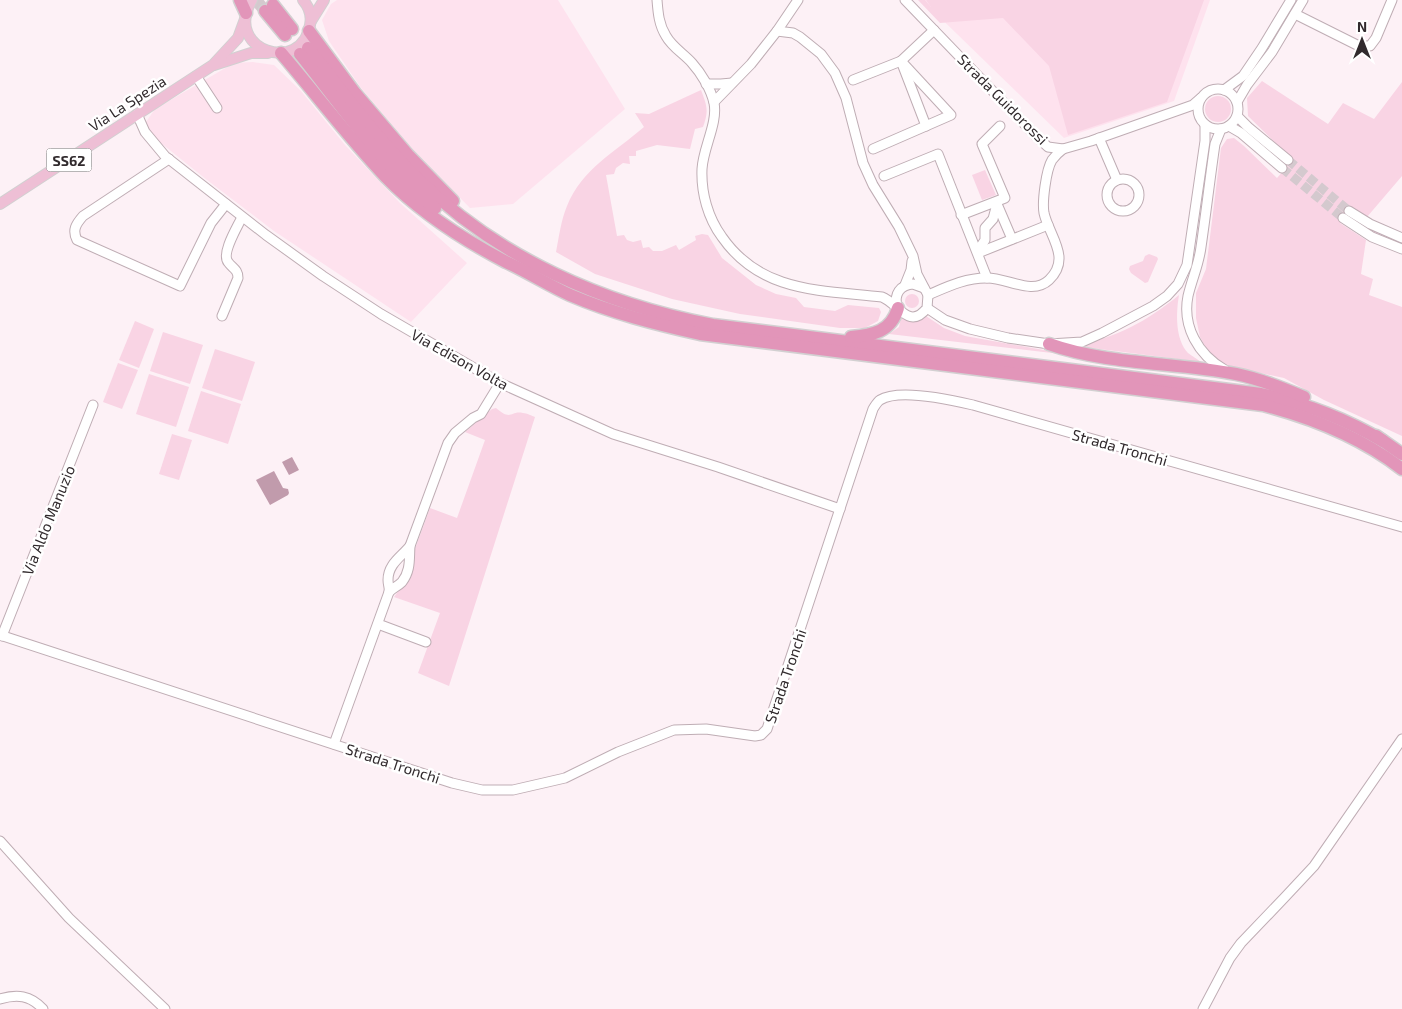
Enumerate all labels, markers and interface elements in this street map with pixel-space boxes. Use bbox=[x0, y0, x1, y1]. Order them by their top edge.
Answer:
north arrow bbox=[1337, 15, 1387, 65]
text: N bbox=[1357, 18, 1367, 35]
street label: Strada Guidorossi bbox=[954, 50, 1052, 148]
street label: Via La Spezia bbox=[85, 71, 169, 135]
road number: SS62 bbox=[46, 148, 92, 172]
street label: Via Edison Volta bbox=[408, 325, 512, 393]
street label: Strada Tronchi bbox=[1070, 425, 1170, 469]
street label: Via Aldo Manuzio bbox=[18, 462, 78, 578]
street label: Strada Tronchi bbox=[760, 627, 810, 725]
street label: Strada Tronchi bbox=[343, 739, 443, 787]

